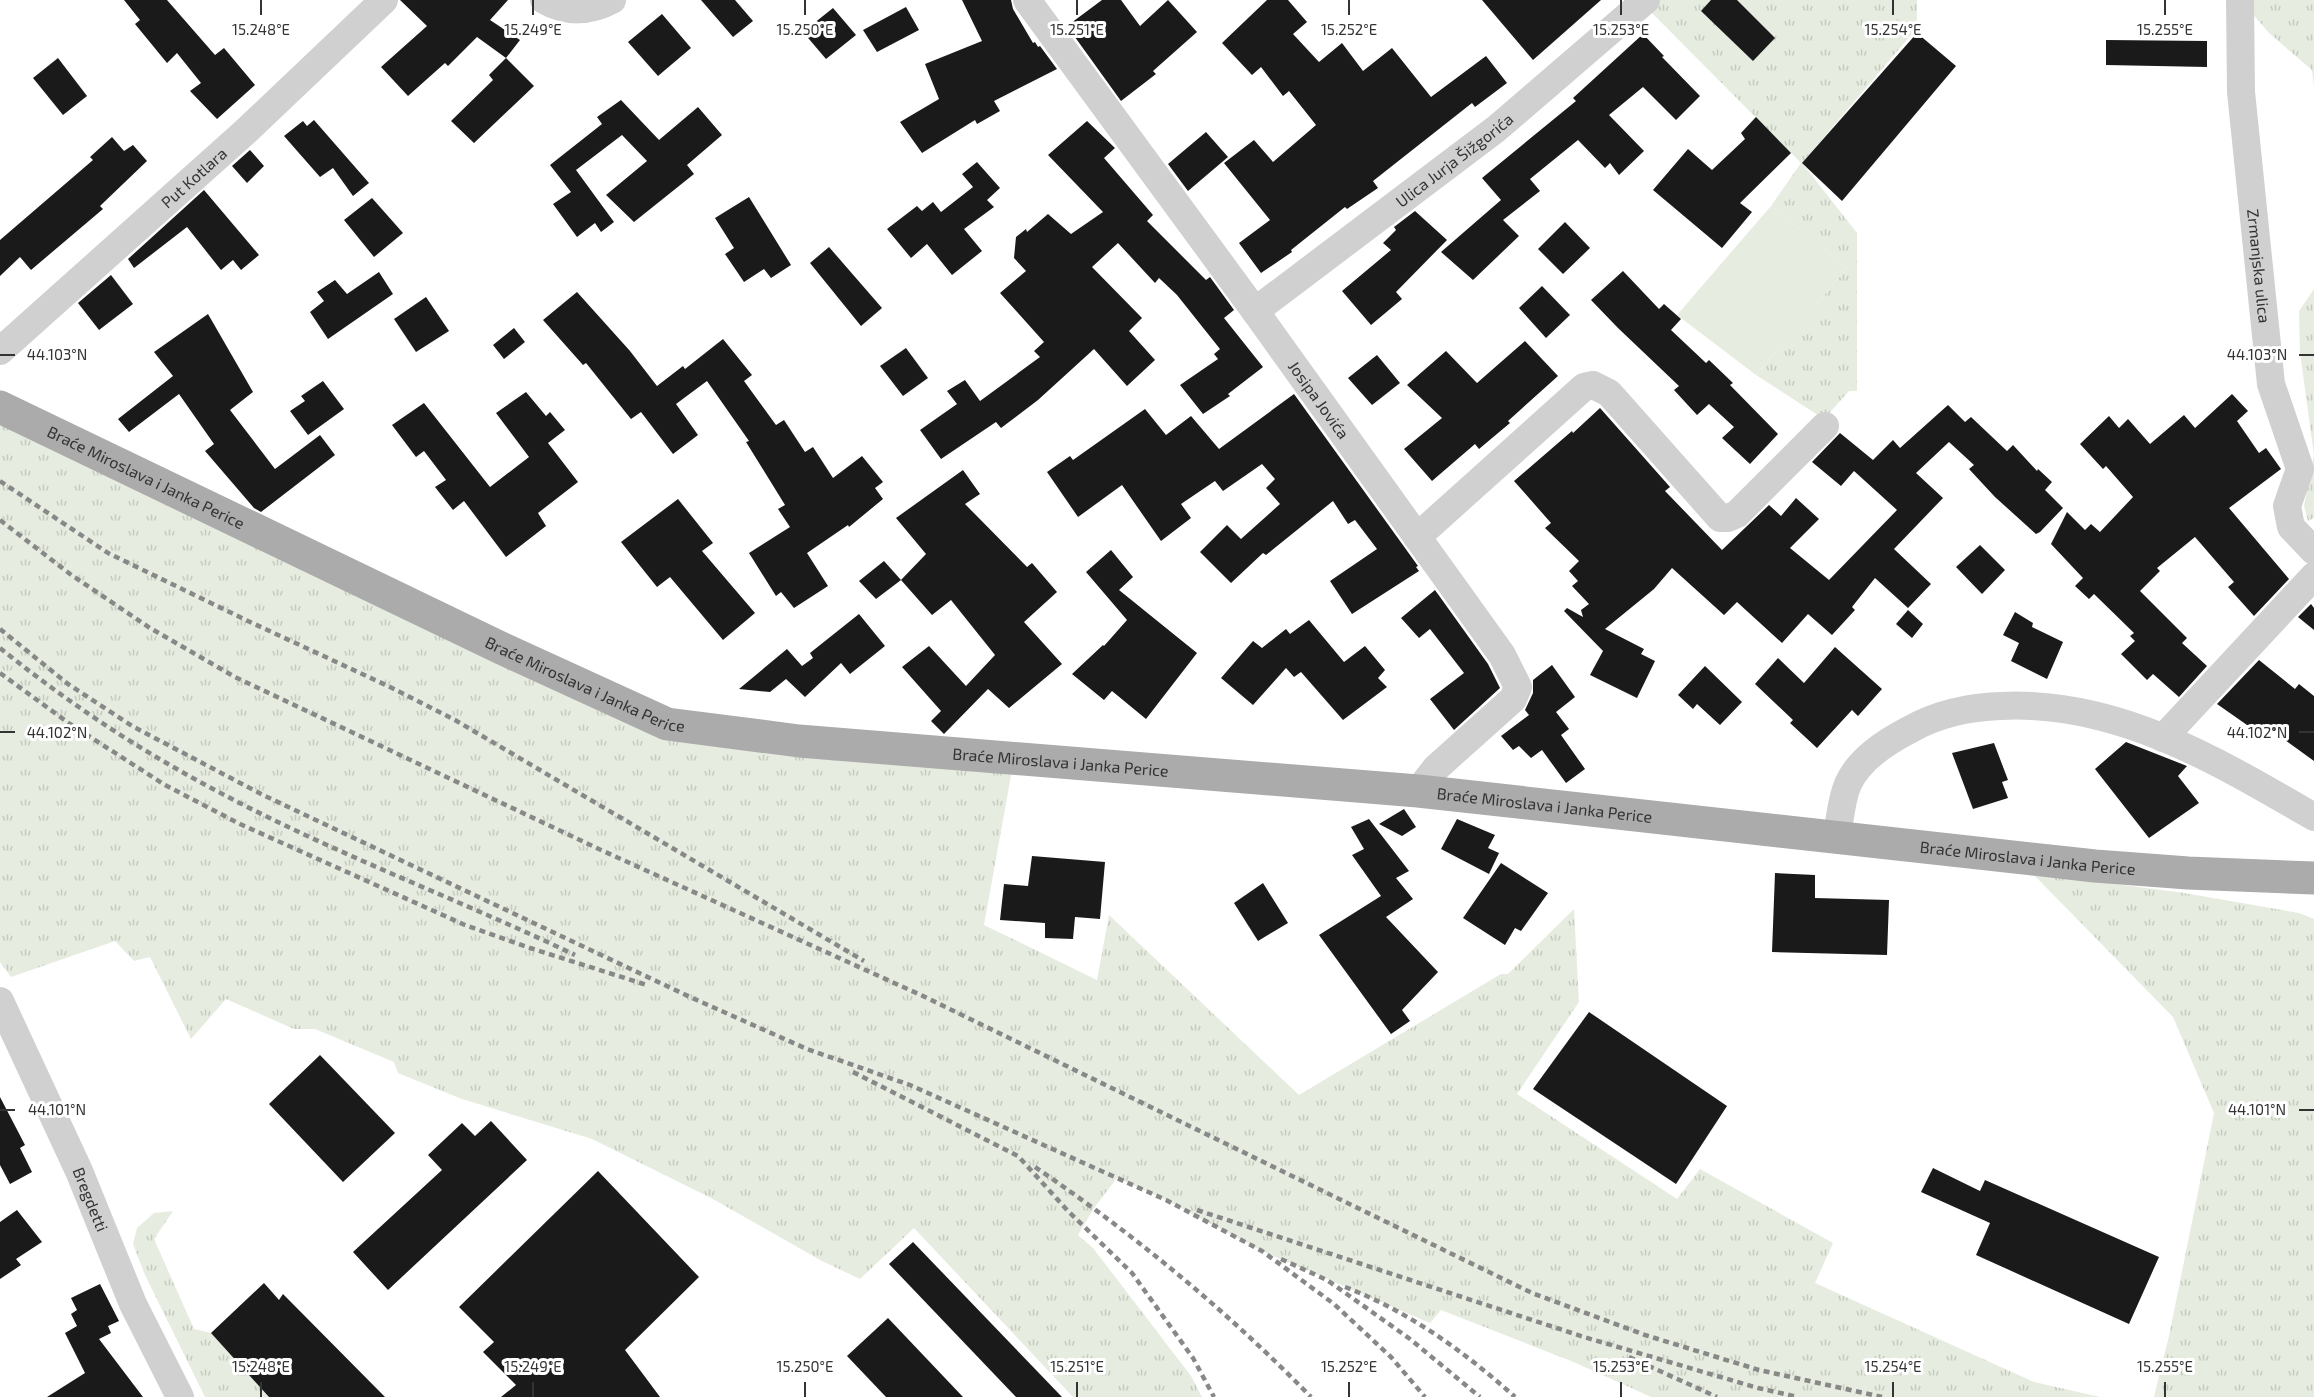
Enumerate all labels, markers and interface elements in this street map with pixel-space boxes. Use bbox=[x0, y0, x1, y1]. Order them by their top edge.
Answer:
text: 15.248°E bbox=[232, 20, 290, 38]
text: 15.249°E bbox=[504, 20, 562, 38]
text: 15.250°E bbox=[777, 20, 833, 38]
text: 15.251°E bbox=[1050, 20, 1104, 38]
text: 15.252°E bbox=[1321, 20, 1377, 38]
text: 15.253°E bbox=[1593, 20, 1649, 38]
text: 15.254°E bbox=[1865, 20, 1922, 38]
text: 15.255°E bbox=[2137, 20, 2193, 38]
street label: Ulica Jurja Šižgorića bbox=[1392, 109, 1517, 211]
street label: Put Kotlara bbox=[157, 143, 230, 212]
street label: Zrmanjska ulica bbox=[2244, 208, 2275, 324]
text: 44.103°N bbox=[27, 345, 87, 363]
text: 44.103°N bbox=[2227, 345, 2287, 363]
street label: Josipa Jovića bbox=[1285, 357, 1354, 442]
street label: Braće Miroslava i Janka Perice bbox=[44, 421, 248, 532]
street label: Braće Miroslava i Janka Perice bbox=[482, 632, 686, 735]
text: 44.102°N bbox=[27, 723, 87, 741]
text: 44.102°N bbox=[2227, 723, 2287, 741]
street label: Braće Miroslava i Janka Perice bbox=[952, 743, 1169, 780]
street label: Braće Miroslava i Janka Perice bbox=[1436, 783, 1653, 826]
street label: Braće Miroslava i Janka Perice bbox=[1919, 837, 2136, 878]
text: 44.101°N bbox=[28, 1100, 86, 1118]
text: 44.101°N bbox=[2228, 1100, 2286, 1118]
street label: Bregdetti bbox=[69, 1164, 112, 1234]
text: 15.248°E bbox=[232, 1357, 290, 1375]
text: 15.249°E bbox=[504, 1357, 562, 1375]
text: 15.250°E bbox=[777, 1357, 833, 1375]
text: 15.251°E bbox=[1050, 1357, 1104, 1375]
text: 15.252°E bbox=[1321, 1357, 1377, 1375]
text: 15.253°E bbox=[1593, 1357, 1649, 1375]
text: 15.254°E bbox=[1865, 1357, 1922, 1375]
text: 15.255°E bbox=[2137, 1357, 2193, 1375]

